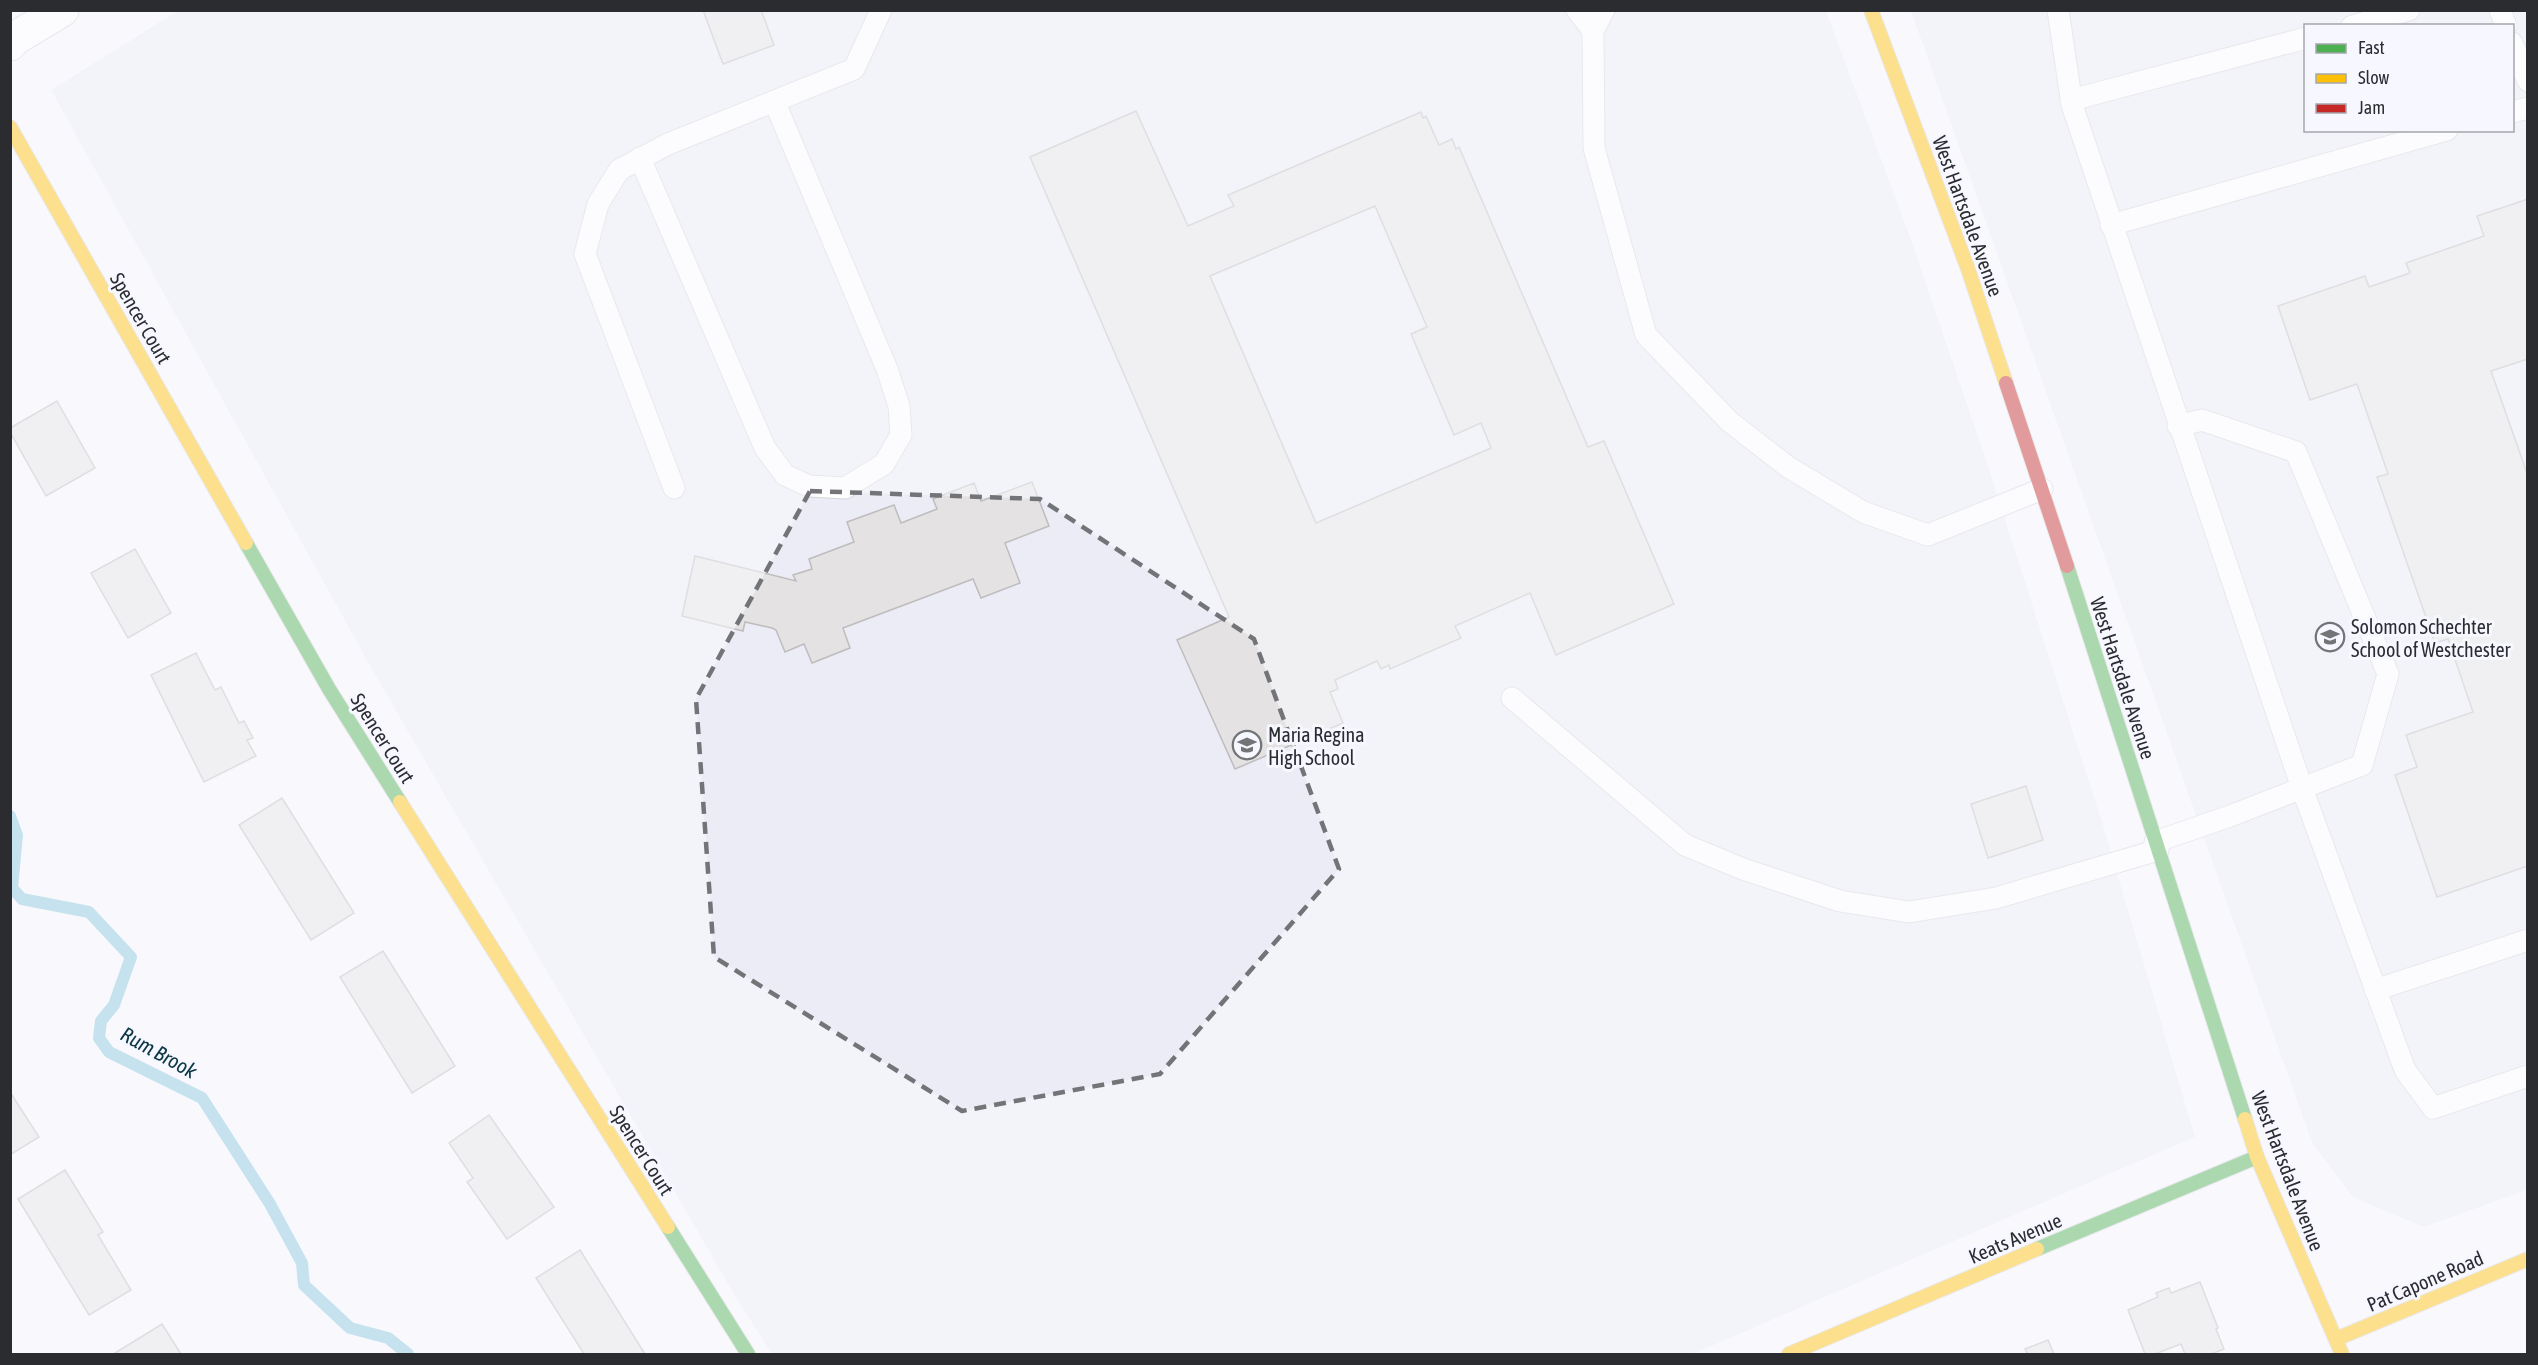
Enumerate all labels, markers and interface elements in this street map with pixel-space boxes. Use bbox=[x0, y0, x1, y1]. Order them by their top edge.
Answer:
legend bbox=[2304, 24, 2514, 132]
text: Fast bbox=[2358, 37, 2385, 58]
text: Slow bbox=[2358, 67, 2389, 88]
text: Jam bbox=[2358, 97, 2385, 118]
street label: West Hartsdale Avenue bbox=[1928, 133, 2008, 299]
street label: Spencer Court bbox=[106, 268, 176, 368]
street label: West Hartsdale Avenue bbox=[2086, 594, 2160, 762]
place label: Solomon Schechter School of Westchester bbox=[2351, 615, 2511, 661]
school or university icon: Solomon Schechter School of Westchester bbox=[2314, 621, 2346, 653]
street label: Spencer Court bbox=[346, 689, 420, 787]
place label: Maria Regina High School bbox=[1268, 723, 1365, 769]
school or university icon: Maria Regina High School bbox=[1231, 729, 1263, 761]
water label: Rum Brook bbox=[117, 1021, 202, 1083]
street label: West Hartsdale Avenue bbox=[2247, 1088, 2329, 1254]
street label: Spencer Court bbox=[605, 1101, 679, 1199]
street label: Keats Avenue bbox=[1965, 1208, 2065, 1268]
street label: Pat Capone Road bbox=[2363, 1246, 2487, 1316]

